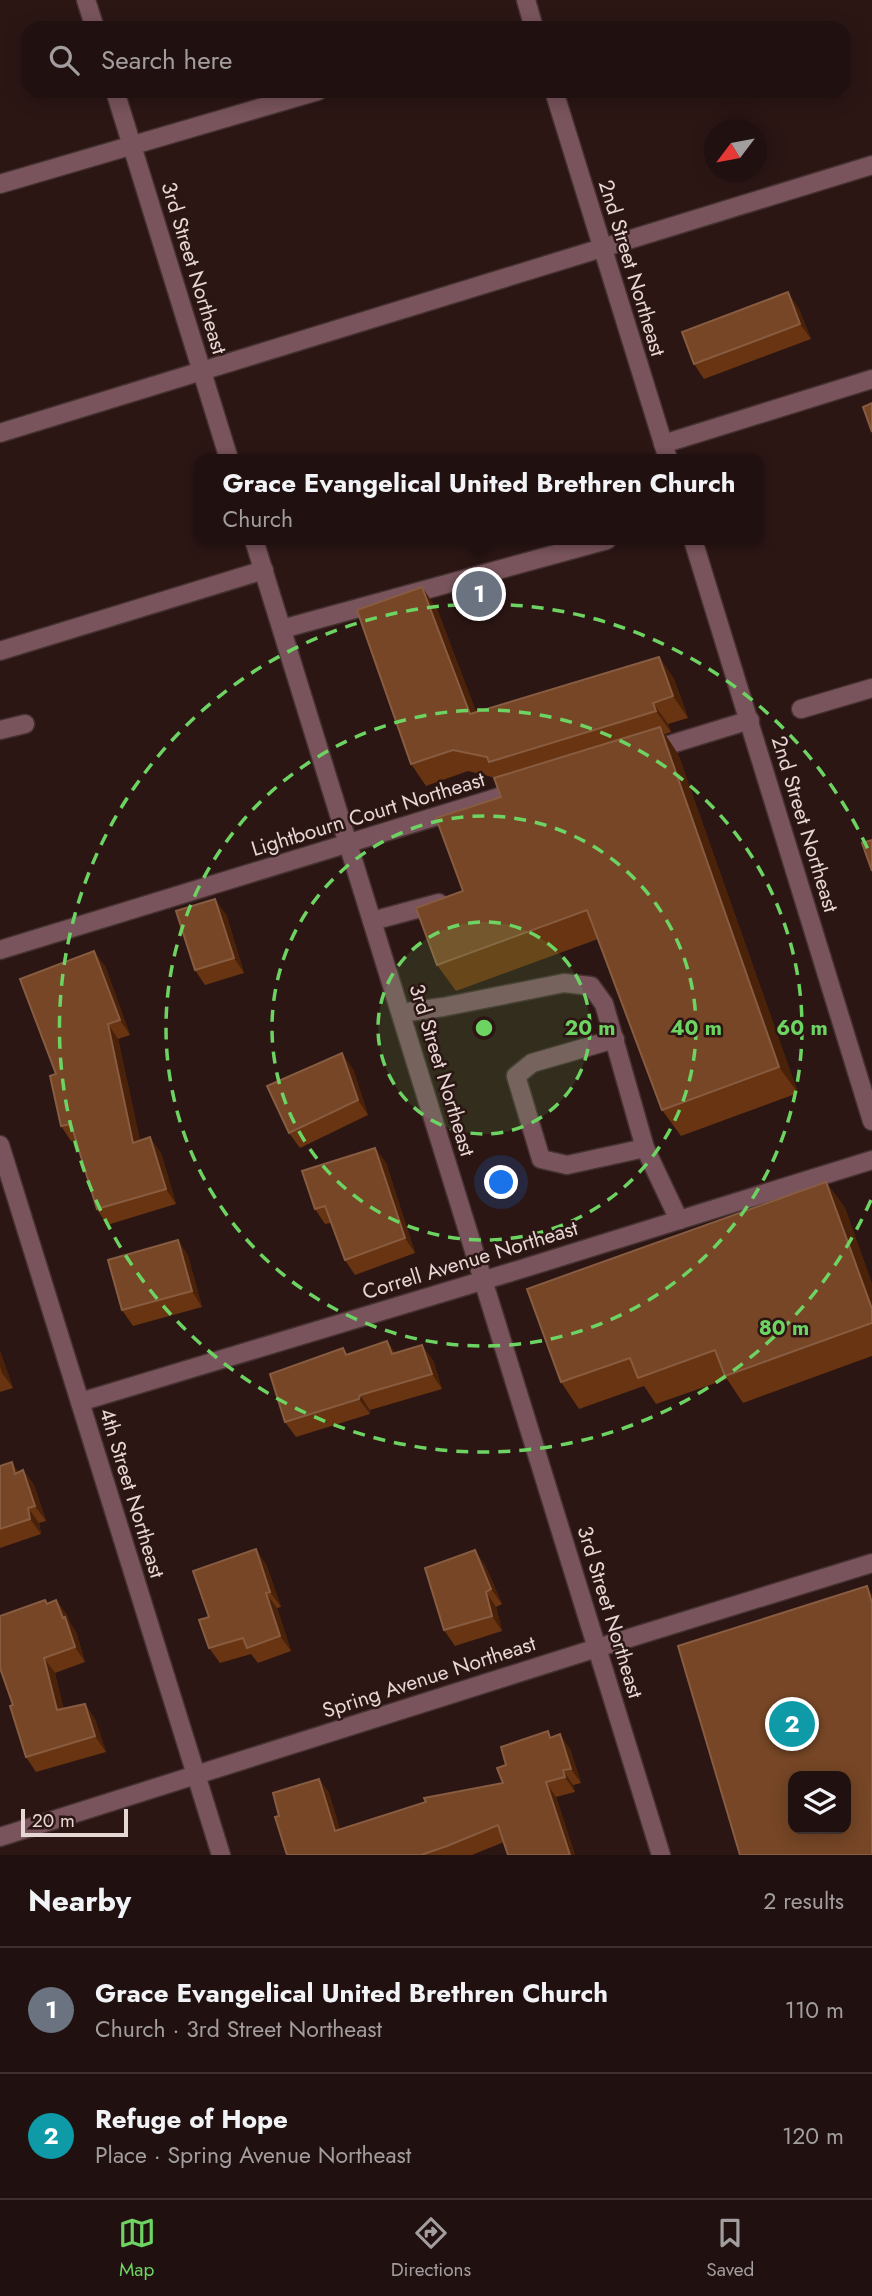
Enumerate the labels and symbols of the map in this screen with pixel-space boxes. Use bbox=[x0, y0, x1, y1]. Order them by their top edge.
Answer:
north arrow bbox=[704, 119, 767, 182]
street label: 2nd Street Northeast bbox=[591, 176, 673, 360]
street label: 3rd Street Northeast bbox=[154, 178, 234, 358]
pin: 1 bbox=[456, 568, 502, 620]
street label: 2nd Street Northeast bbox=[764, 732, 846, 916]
street label: Lightbourn Court Northeast bbox=[248, 764, 488, 864]
street label: 3rd Street Northeast bbox=[402, 980, 482, 1160]
text: 20 m bbox=[564, 1013, 616, 1043]
text: 40 m bbox=[670, 1013, 722, 1043]
text: 60 m bbox=[776, 1013, 828, 1043]
centre of rings bbox=[472, 1016, 496, 1040]
your location bbox=[484, 1165, 518, 1199]
street label: Correll Avenue Northeast bbox=[359, 1213, 581, 1307]
text: 80 m bbox=[759, 1313, 809, 1343]
street label: 4th Street Northeast bbox=[92, 1404, 172, 1582]
street label: 3rd Street Northeast bbox=[570, 1522, 650, 1702]
street label: Spring Avenue Northeast bbox=[319, 1628, 539, 1726]
pin: 2 bbox=[769, 1698, 815, 1750]
scale bar bbox=[21, 1806, 128, 1838]

